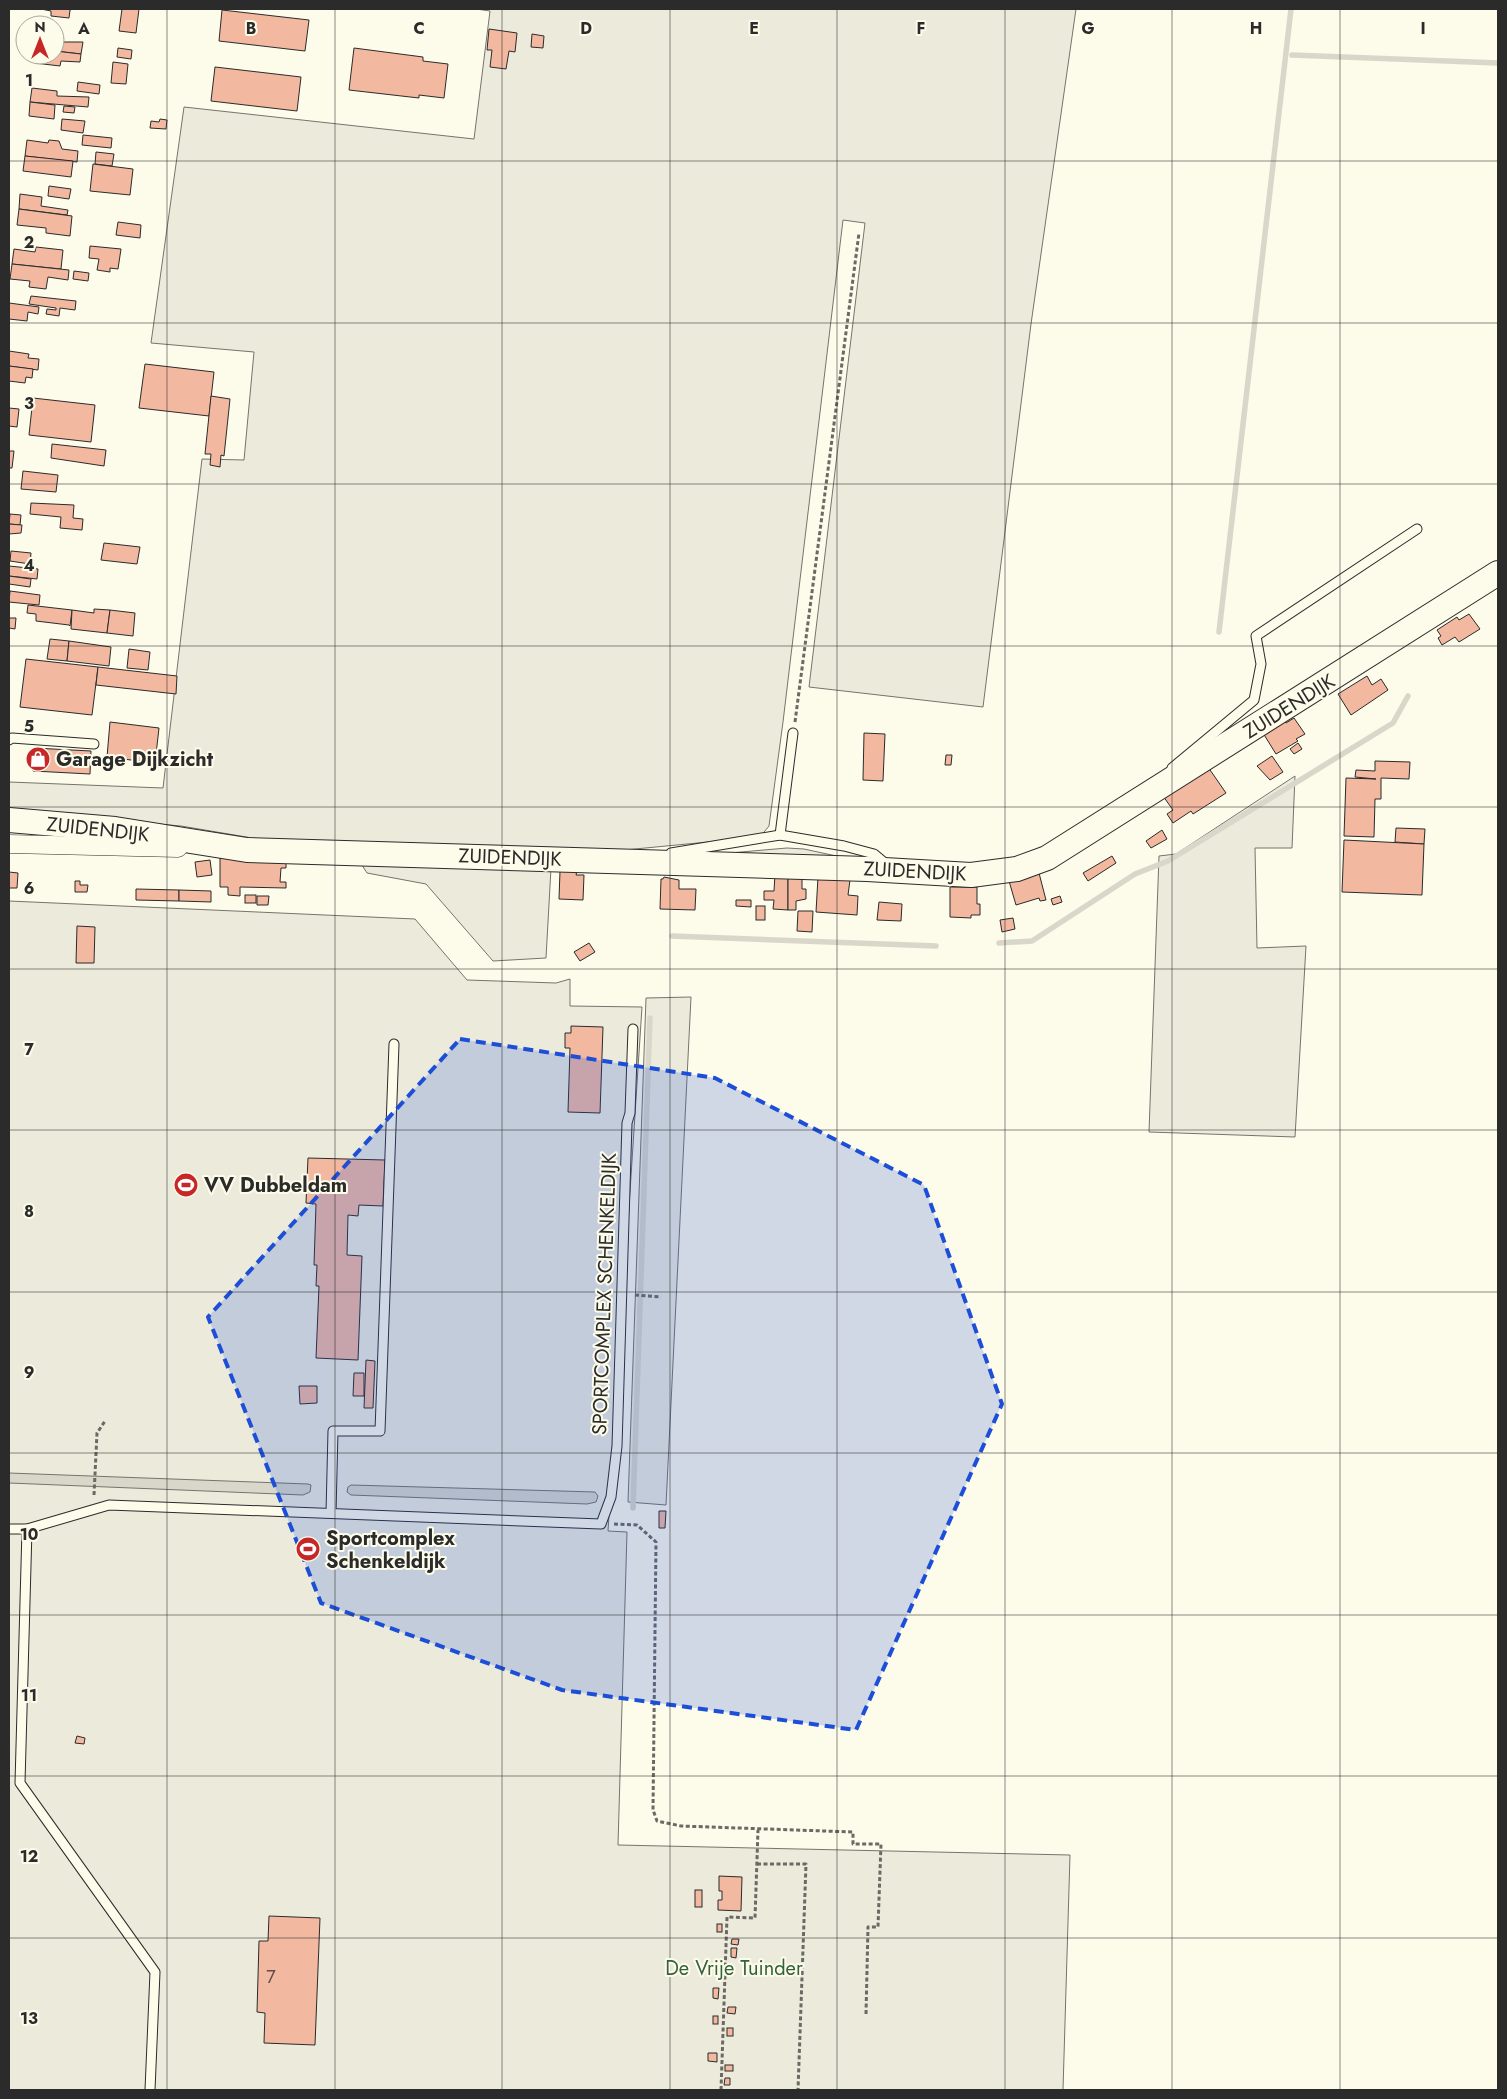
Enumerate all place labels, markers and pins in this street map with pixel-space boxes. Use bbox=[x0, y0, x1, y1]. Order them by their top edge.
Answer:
place label: Garage Dijkzicht bbox=[56, 745, 214, 774]
shop icon: Garage Dijkzicht bbox=[25, 746, 51, 772]
place label: VV Dubbeldam bbox=[203, 1171, 347, 1200]
sports icon: VV Dubbeldam bbox=[173, 1172, 199, 1198]
place label: Sportcomplex Schenkeldijk bbox=[326, 1524, 455, 1576]
sports icon: Sportcomplex Schenkeldijk bbox=[295, 1536, 321, 1562]

